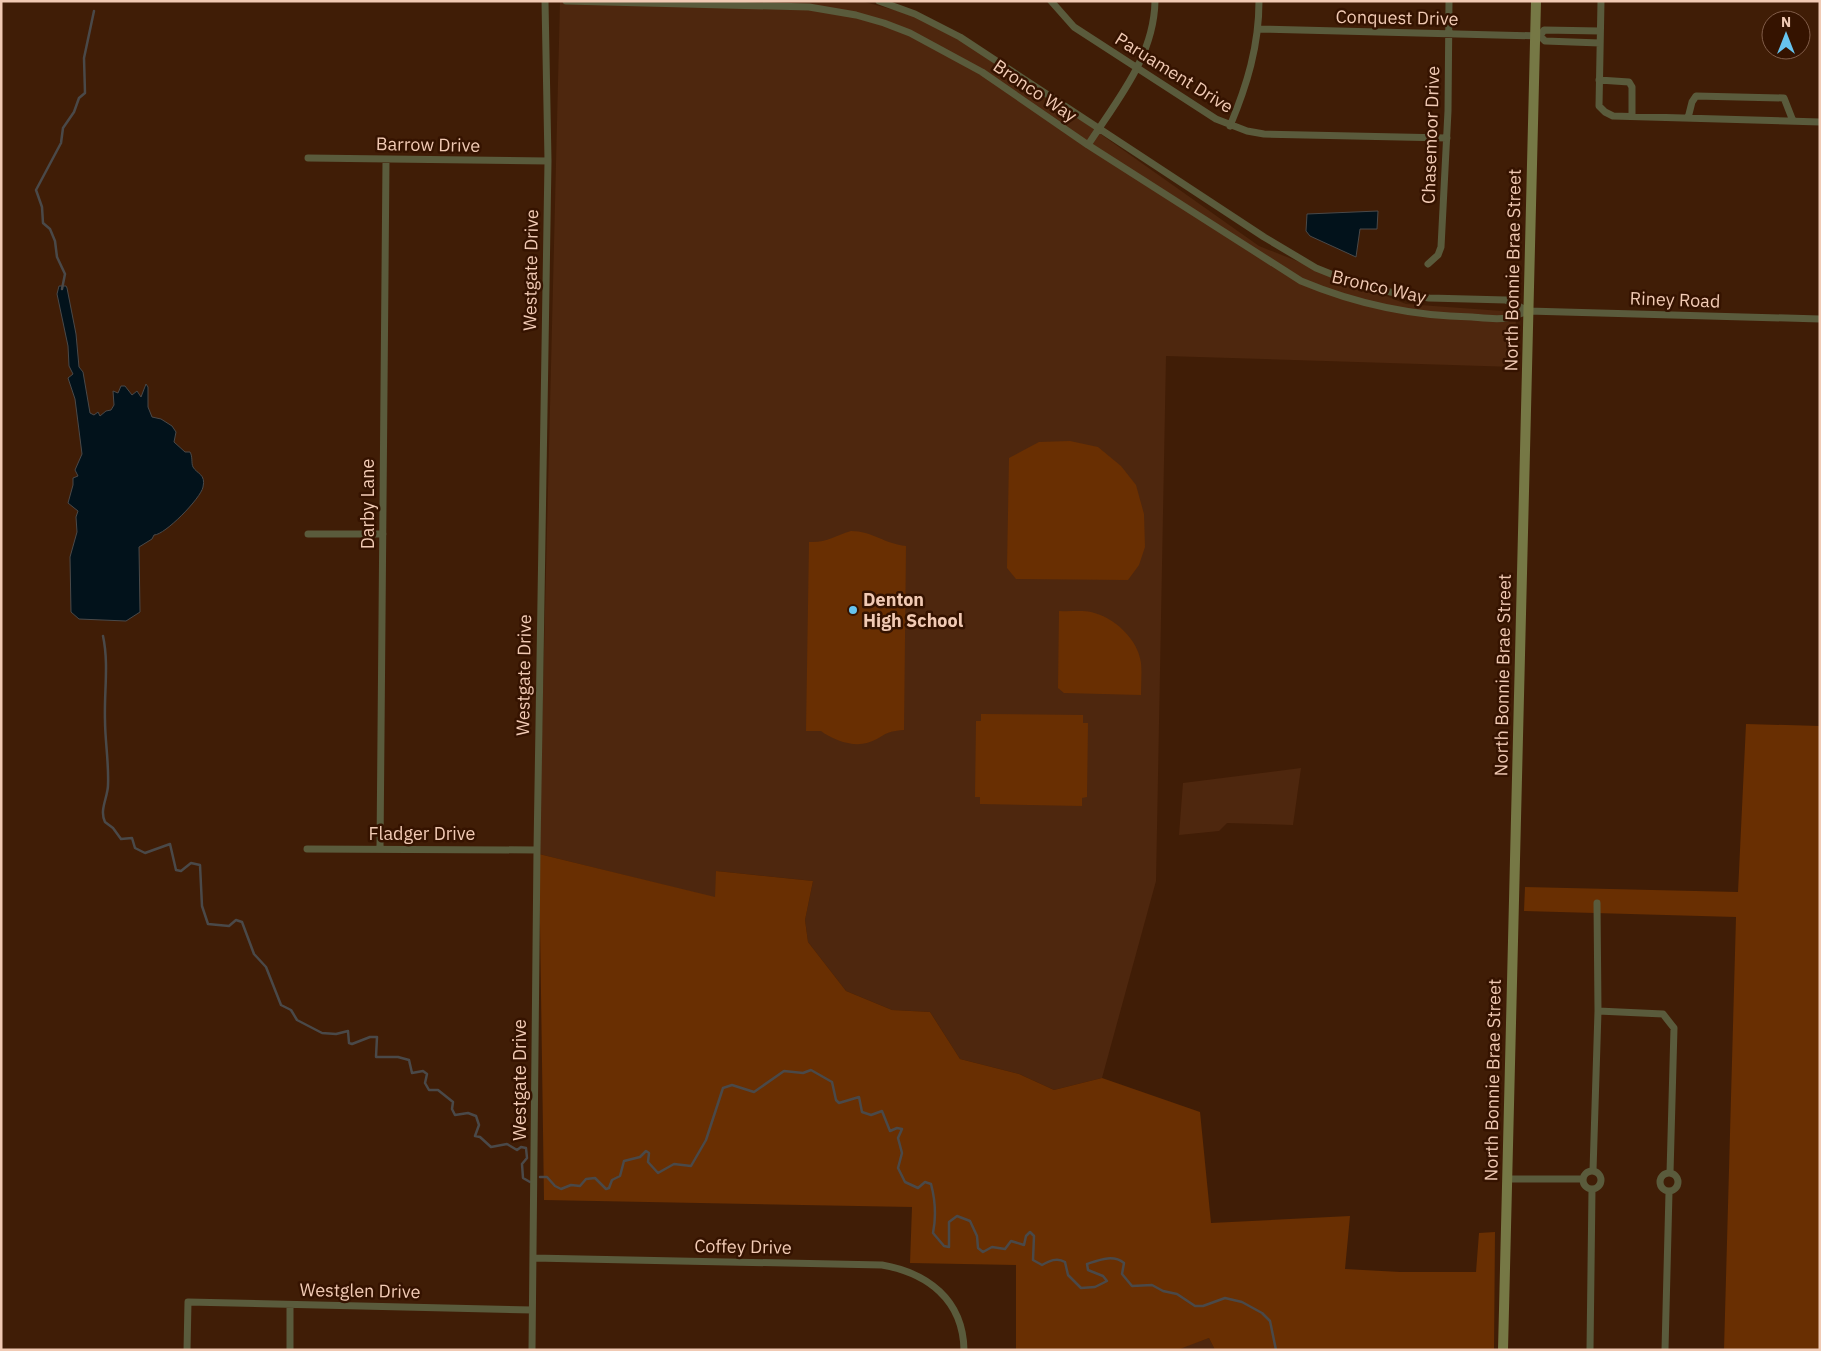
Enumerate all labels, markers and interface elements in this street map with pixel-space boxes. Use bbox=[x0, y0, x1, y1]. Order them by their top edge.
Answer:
street label: Conquest Drive bbox=[1335, 5, 1459, 30]
north arrow bbox=[1761, 10, 1811, 60]
text: N bbox=[1781, 13, 1791, 31]
street label: Paruament Drive bbox=[1111, 27, 1238, 118]
street label: Bronco Way bbox=[989, 54, 1082, 127]
street label: Chasemoor Drive bbox=[1417, 65, 1444, 204]
street label: Barrow Drive bbox=[376, 132, 480, 157]
street label: North Bonnie Brae Street bbox=[1499, 169, 1526, 371]
street label: Westgate Drive bbox=[518, 209, 543, 331]
street label: Bronco Way bbox=[1330, 264, 1429, 309]
street label: Riney Road bbox=[1629, 286, 1721, 313]
street label: Darby Lane bbox=[356, 459, 379, 549]
street label: North Bonnie Brae Street bbox=[1489, 574, 1516, 776]
place label: Denton High School bbox=[863, 588, 964, 632]
marker: Denton High School bbox=[847, 604, 859, 616]
street label: Westgate Drive bbox=[511, 614, 536, 736]
street label: Fladger Drive bbox=[369, 822, 476, 845]
street label: North Bonnie Brae Street bbox=[1479, 979, 1506, 1181]
street label: Westgate Drive bbox=[508, 1019, 531, 1141]
street label: Coffey Drive bbox=[694, 1234, 792, 1259]
street label: Westglen Drive bbox=[299, 1278, 421, 1303]

